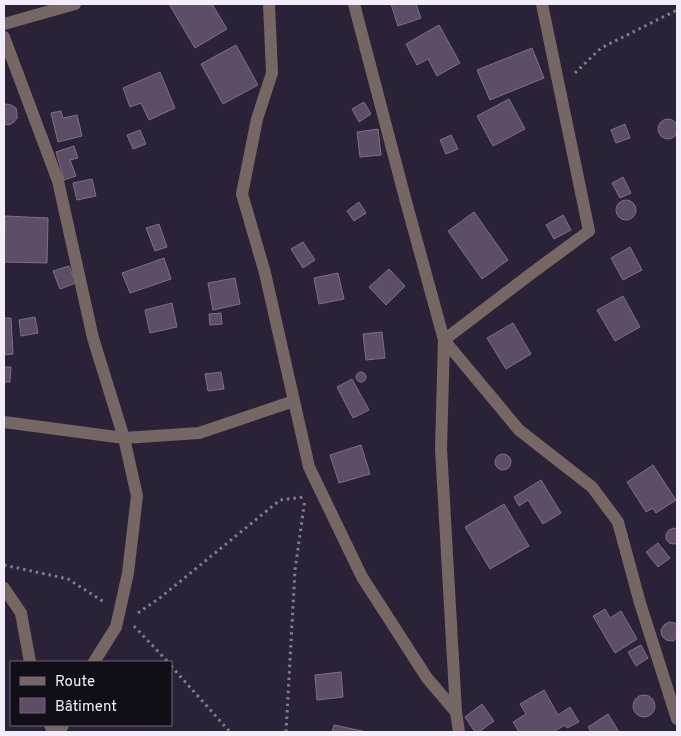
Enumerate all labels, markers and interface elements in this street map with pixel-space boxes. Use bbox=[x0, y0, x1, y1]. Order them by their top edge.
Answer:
legend bbox=[10, 661, 172, 726]
text: Route bbox=[55, 673, 95, 692]
text: Bâtiment bbox=[55, 698, 117, 717]

